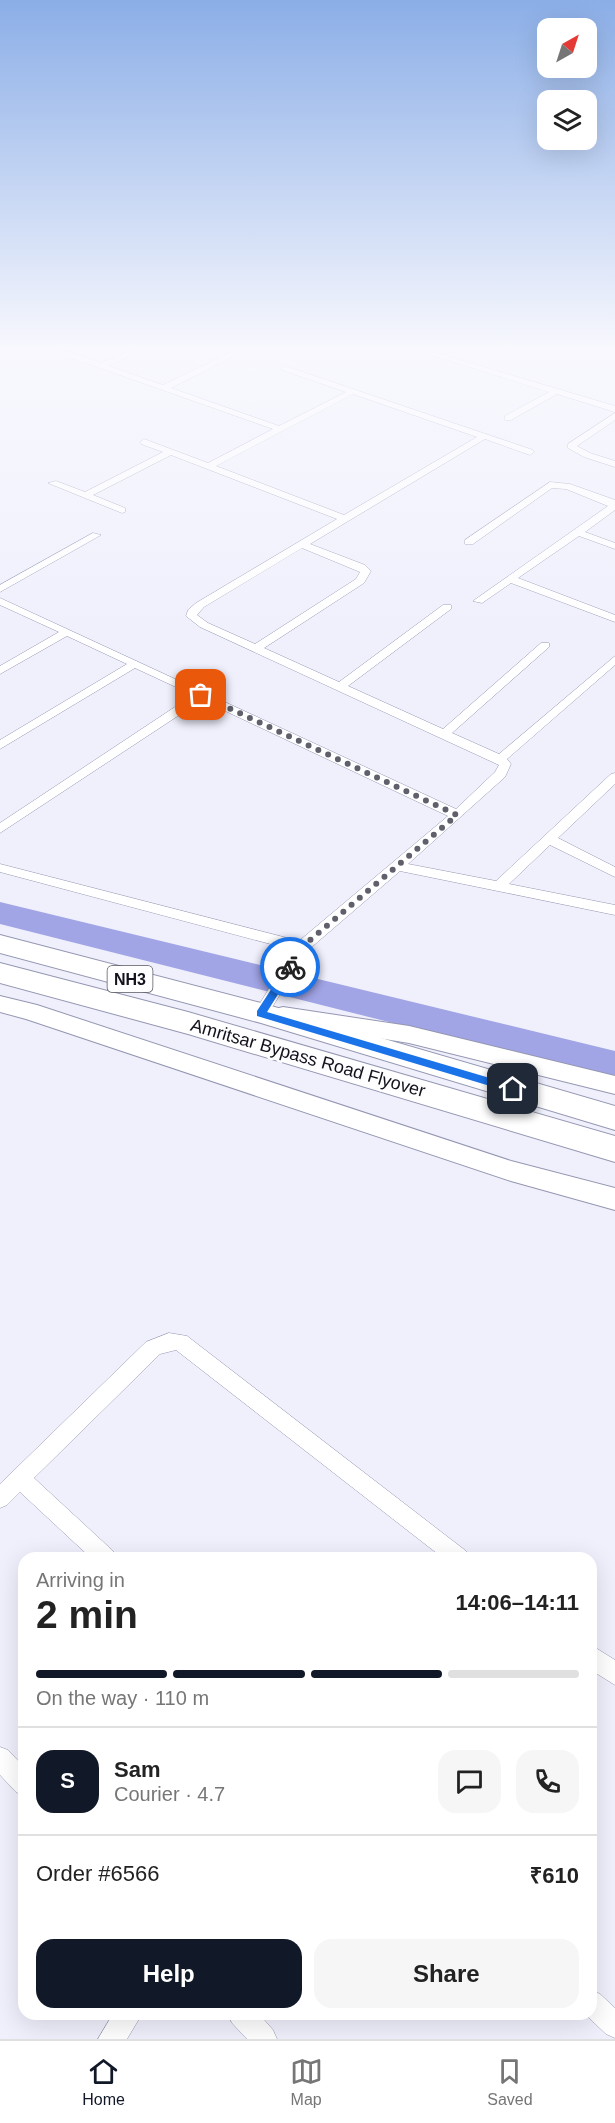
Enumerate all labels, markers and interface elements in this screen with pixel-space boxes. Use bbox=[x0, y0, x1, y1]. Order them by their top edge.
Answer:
north arrow bbox=[537, 18, 597, 78]
map controls bbox=[537, 18, 597, 150]
button: layers bbox=[537, 90, 597, 150]
pin bbox=[175, 669, 226, 720]
icon: bag bbox=[184, 678, 217, 711]
courier bbox=[260, 937, 320, 997]
icon: bike bbox=[274, 951, 307, 984]
road number: NH3 bbox=[108, 966, 152, 992]
street label: Amritsar Bypass Road Flyover bbox=[188, 1015, 428, 1101]
pin bbox=[487, 1063, 538, 1114]
icon: home bbox=[496, 1072, 529, 1105]
text: Arriving in bbox=[36, 1569, 125, 1591]
text: 14:06–14:11 bbox=[455, 1590, 579, 1615]
text: 2 min bbox=[36, 1593, 138, 1636]
text: On the way · 110 m bbox=[36, 1687, 209, 1709]
button: chat bbox=[438, 1750, 501, 1813]
button: phone bbox=[516, 1750, 579, 1813]
text: Sam bbox=[114, 1757, 160, 1782]
text: S bbox=[60, 1768, 75, 1793]
text: Courier · 4.7 bbox=[114, 1783, 225, 1805]
text: Order #6566 bbox=[36, 1861, 160, 1886]
text: ₹610 bbox=[530, 1863, 579, 1888]
button: Help bbox=[36, 1939, 302, 2008]
button: Share bbox=[314, 1939, 579, 2008]
tab: Home bbox=[82, 2055, 125, 2109]
tab: Map bbox=[290, 2055, 323, 2109]
tab: Saved bbox=[487, 2055, 533, 2109]

